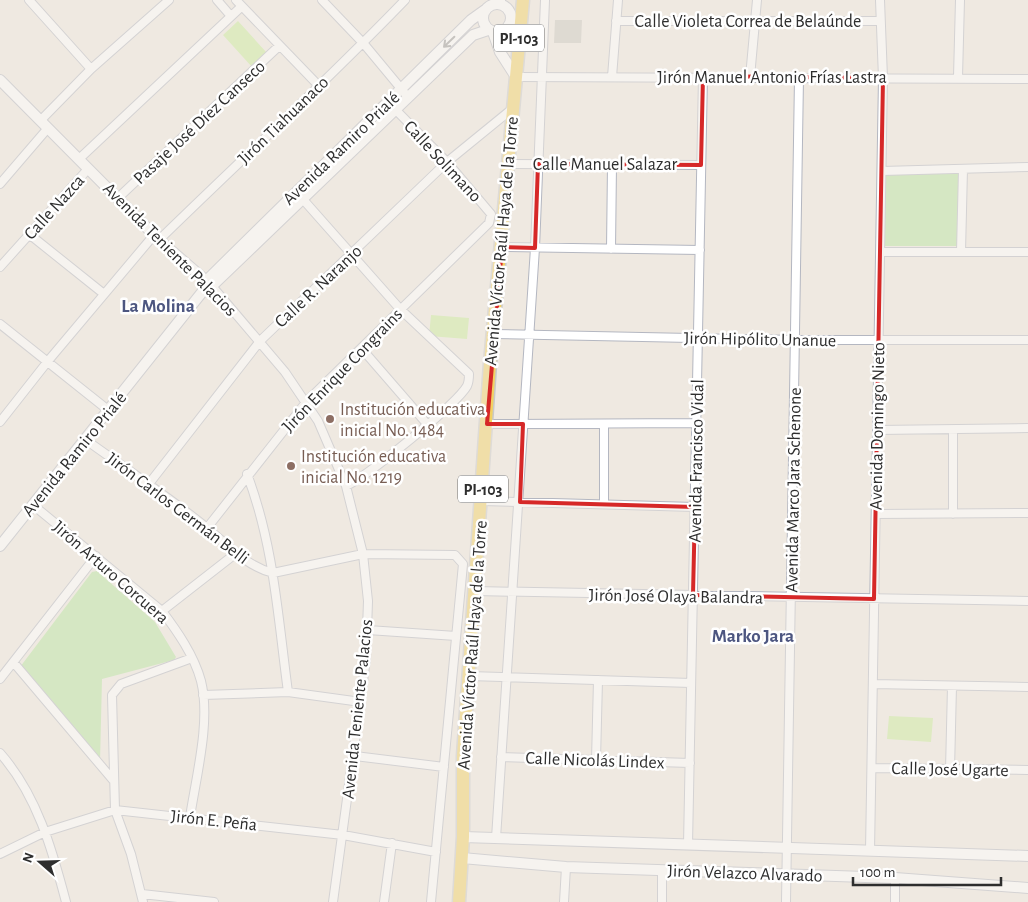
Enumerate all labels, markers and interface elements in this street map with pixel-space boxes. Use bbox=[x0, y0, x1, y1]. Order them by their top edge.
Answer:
street label: Calle Violeta Correa de Belaúnde bbox=[635, 13, 861, 31]
road number: PI-103 bbox=[494, 24, 544, 52]
one-way arrow bbox=[443, 36, 455, 48]
street label: Pasaje José Díez Canseco bbox=[131, 57, 269, 188]
street label: Jirón Manuel Antonio Frías Lastra bbox=[657, 69, 887, 87]
street label: Jirón Tiahuanaco bbox=[235, 73, 333, 168]
street label: Avenida Ramiro Prialé bbox=[280, 89, 403, 209]
street label: Avenida Víctor Raúl Haya de la Torre bbox=[482, 116, 522, 366]
street label: Calle Solimano bbox=[400, 117, 485, 206]
street label: Calle Manuel Salazar bbox=[533, 156, 678, 174]
street label: Calle Nazca bbox=[21, 172, 88, 244]
street label: Avenida Teniente Palacios bbox=[99, 179, 240, 320]
street label: Calle R. Naranjo bbox=[272, 242, 366, 331]
district label: La Molina bbox=[121, 297, 195, 316]
street label: Jirón Enrique Congrains bbox=[279, 305, 406, 436]
street label: Jirón Hipólito Unanue bbox=[684, 330, 836, 350]
street label: Avenida Domingo Nieto bbox=[868, 342, 888, 510]
street label: Avenida Francisco Vidal bbox=[687, 379, 707, 543]
street label: Avenida Marco Jara Schenone bbox=[783, 387, 805, 593]
street label: Avenida Ramiro Prialé bbox=[19, 389, 130, 520]
place label: Institución educativa inicial No. 1484 bbox=[340, 401, 485, 440]
marker: Institución educativa inicial No. 1484 bbox=[324, 413, 336, 425]
place label: Institución educativa inicial No. 1219 bbox=[301, 448, 446, 487]
street label: Jirón Carlos Germán Belli bbox=[103, 449, 252, 568]
marker: Institución educativa inicial No. 1219 bbox=[285, 460, 297, 472]
road number: PI-103 bbox=[458, 476, 508, 502]
street label: Jirón Arturo Corcuera bbox=[49, 518, 172, 628]
street label: Avenida Víctor Raúl Haya de la Torre bbox=[455, 520, 491, 770]
street label: Jirón José Olaya Balandra bbox=[589, 586, 763, 608]
street label: Avenida Teniente Palacios bbox=[340, 618, 376, 800]
district label: Marko Jara bbox=[712, 627, 794, 646]
street label: Calle Nicolás Lindex bbox=[525, 750, 665, 772]
street label: Calle José Ugarte bbox=[891, 760, 1009, 780]
street label: Jirón E. Peña bbox=[170, 808, 258, 834]
north arrow bbox=[15, 837, 65, 887]
text: N bbox=[20, 851, 37, 865]
scale bar bbox=[853, 854, 1000, 886]
street label: Jirón Velazco Alvarado bbox=[667, 862, 823, 886]
text: 100 m bbox=[860, 865, 895, 880]

